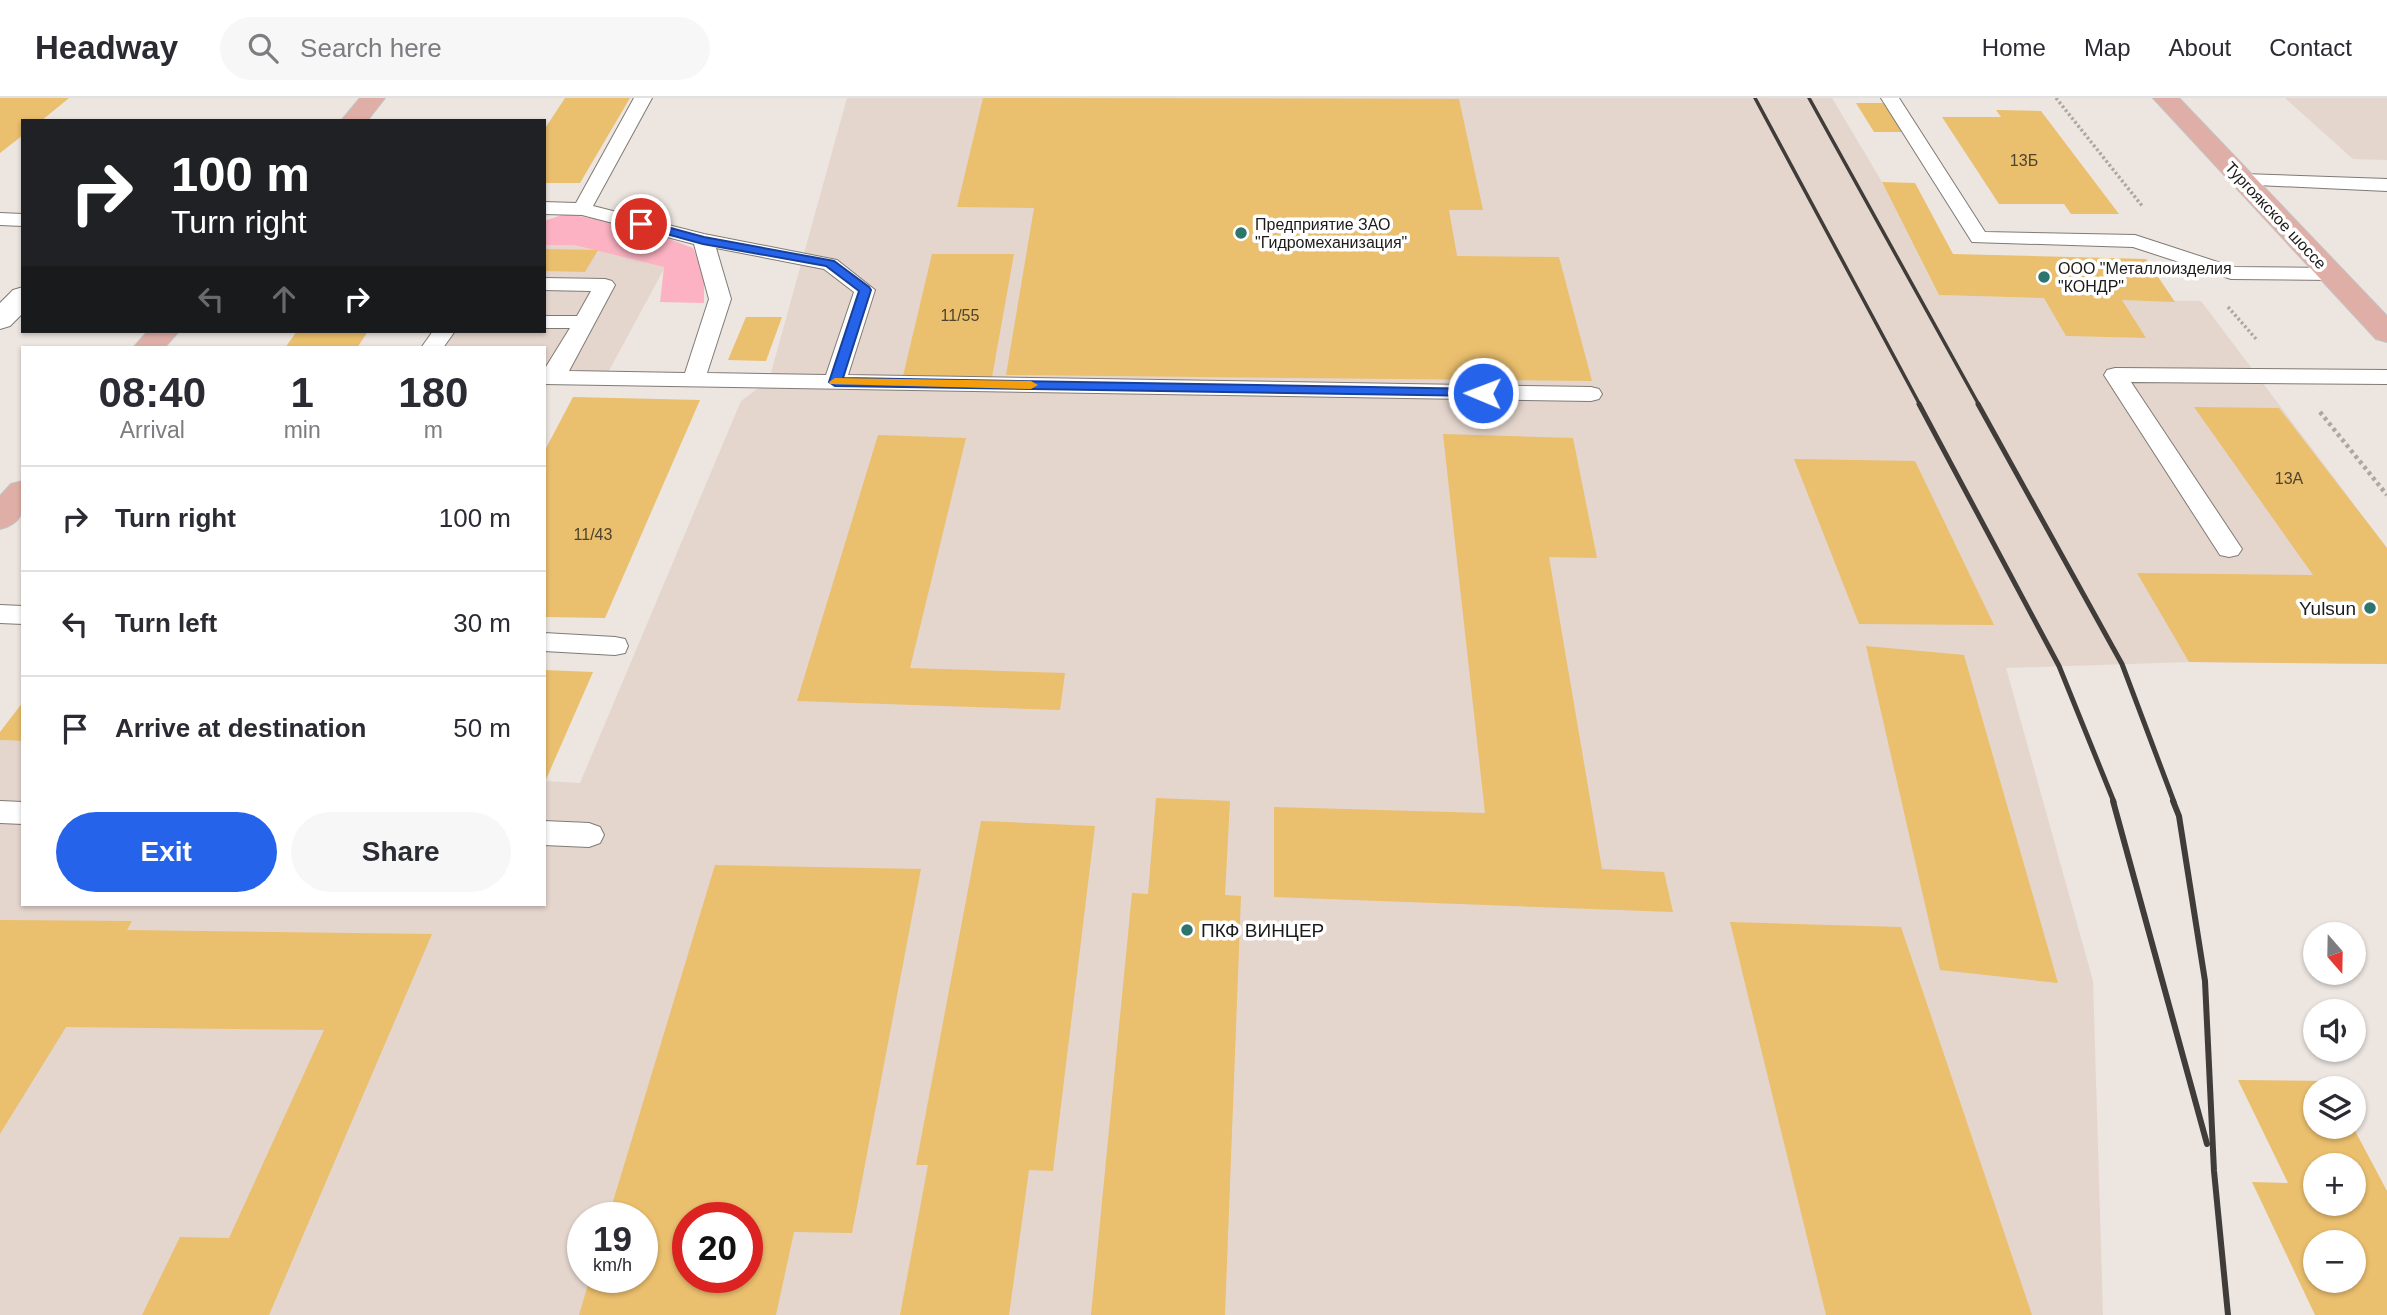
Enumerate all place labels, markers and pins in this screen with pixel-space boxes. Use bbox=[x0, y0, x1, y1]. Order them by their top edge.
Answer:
pin bbox=[611, 194, 671, 254]
place label: Предприятие ЗАО "Гидромеханизация" bbox=[1255, 216, 1407, 251]
marker: Предприятие ЗАО "Гидромеханизация" bbox=[1233, 225, 1249, 241]
place label: ООО "Металлоизделия "КОНДР" bbox=[2058, 260, 2232, 295]
marker: ООО "Металлоизделия "КОНДР" bbox=[2036, 269, 2052, 285]
place label: Yulsun bbox=[2299, 598, 2356, 619]
marker: Yulsun bbox=[2362, 600, 2378, 616]
place label: ПКФ ВИНЦЕР bbox=[1201, 920, 1324, 941]
marker: ПКФ ВИНЦЕР bbox=[1179, 922, 1195, 938]

